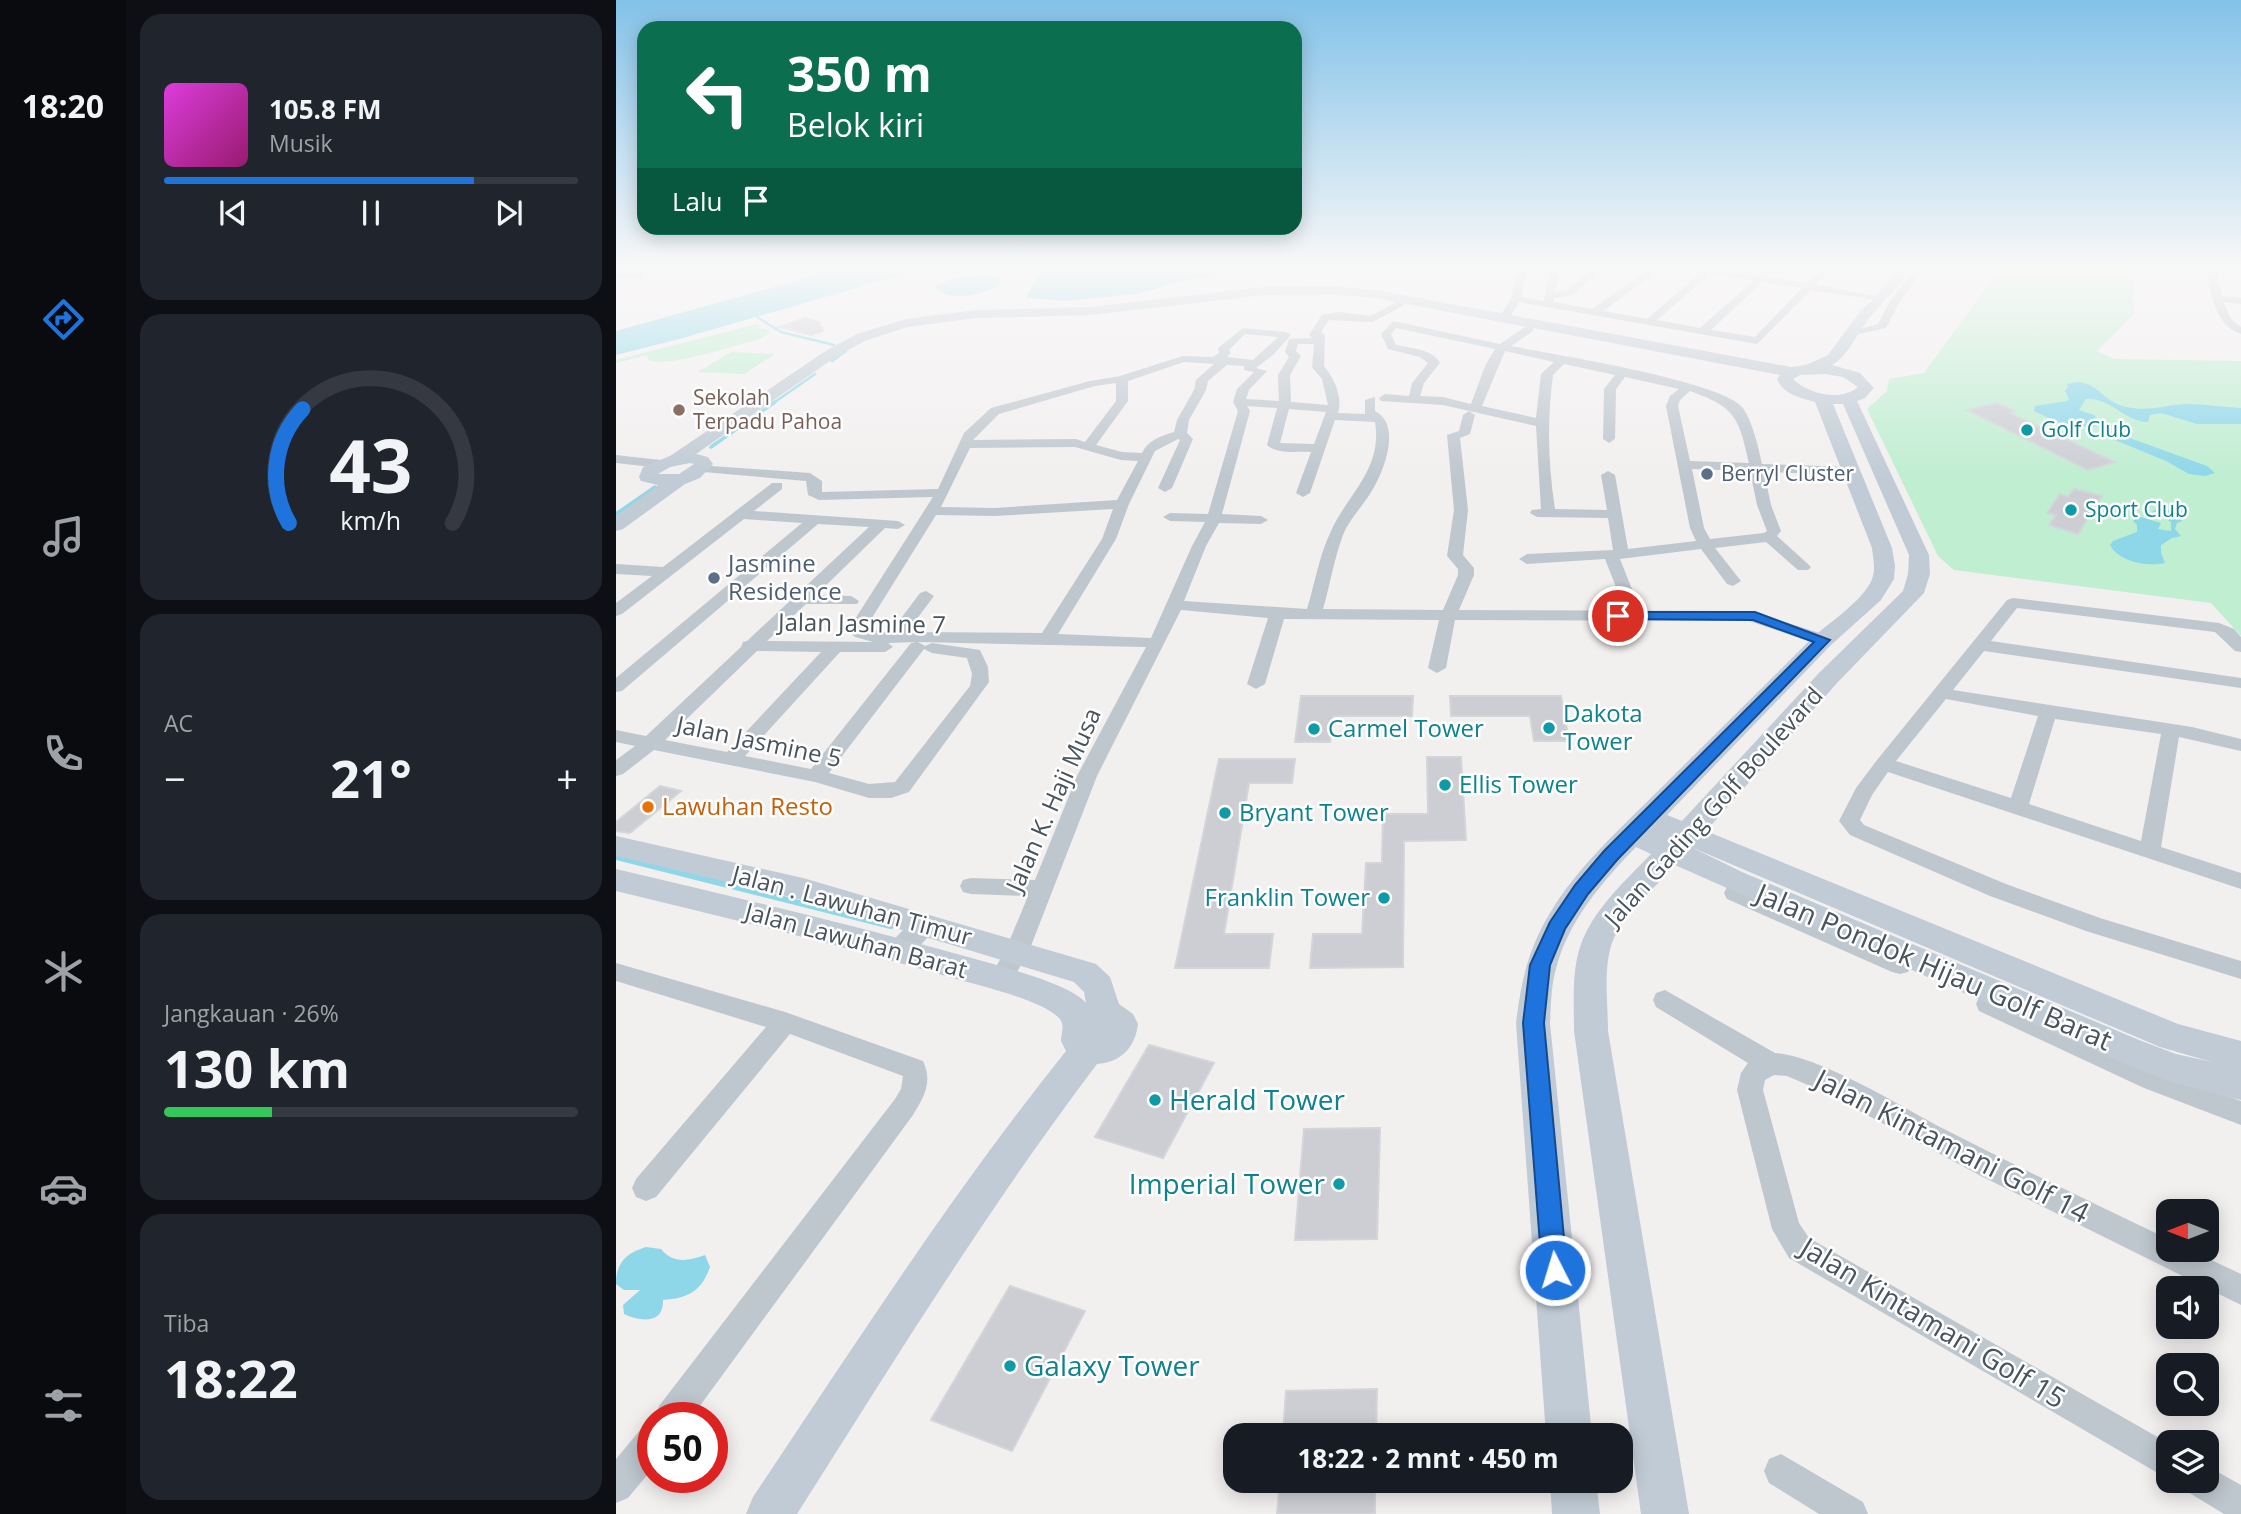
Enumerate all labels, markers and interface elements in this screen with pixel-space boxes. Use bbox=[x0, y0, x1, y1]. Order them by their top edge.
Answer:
text: 350 m bbox=[787, 40, 932, 106]
icon: left bbox=[672, 49, 763, 140]
text: 18:20 bbox=[22, 84, 104, 127]
text: 105.8 FM bbox=[269, 91, 381, 127]
text: Belok kiri bbox=[787, 103, 924, 146]
text: Musik bbox=[269, 127, 333, 159]
icon: arrive bbox=[737, 182, 775, 220]
text: Lalu bbox=[672, 183, 723, 219]
icon: previous bbox=[214, 194, 252, 232]
icon: pause bbox=[352, 194, 390, 232]
icon: next bbox=[490, 194, 528, 232]
icon: directions bbox=[39, 295, 88, 344]
place label: Sekolah Terpadu Pahoa bbox=[693, 383, 842, 435]
marker: Sekolah Terpadu Pahoa bbox=[671, 402, 687, 418]
text: 43 bbox=[329, 415, 413, 514]
place label: Golf Club bbox=[2041, 415, 2131, 443]
marker: Golf Club bbox=[2019, 422, 2035, 438]
place label: Berryl Cluster bbox=[1721, 459, 1854, 487]
marker: Berryl Cluster bbox=[1699, 466, 1715, 482]
place label: Sport Club bbox=[2085, 495, 2188, 523]
marker: Sport Club bbox=[2063, 502, 2079, 518]
text: km/h bbox=[341, 503, 401, 537]
icon: music bbox=[39, 512, 88, 561]
place label: Jasmine Residence bbox=[726, 546, 842, 607]
marker: Jasmine Residence bbox=[706, 570, 722, 586]
pin bbox=[1588, 586, 1648, 646]
icon: arrive bbox=[1599, 597, 1637, 635]
street label: Jalan Jasmine 7 bbox=[776, 605, 946, 640]
street label: Jalan Gading Golf Boulevard bbox=[1595, 679, 1830, 934]
place label: Dakota Tower bbox=[1563, 696, 1643, 757]
street label: Jalan K. Haji Musa bbox=[997, 702, 1108, 898]
text: AC bbox=[164, 707, 193, 739]
street label: Jalan Jasmine 5 bbox=[672, 707, 845, 774]
place label: Carmel Tower bbox=[1328, 711, 1484, 744]
marker: Dakota Tower bbox=[1541, 720, 1557, 736]
marker: Carmel Tower bbox=[1306, 721, 1322, 737]
icon: phone bbox=[39, 729, 88, 778]
text: 21° bbox=[330, 742, 412, 813]
text: − bbox=[164, 752, 186, 804]
text: + bbox=[556, 752, 578, 804]
place label: Ellis Tower bbox=[1459, 767, 1578, 800]
marker: Ellis Tower bbox=[1437, 777, 1453, 793]
place label: Lawuhan Resto bbox=[662, 789, 833, 822]
place label: Bryant Tower bbox=[1239, 795, 1389, 828]
marker: Lawuhan Resto bbox=[640, 799, 656, 815]
marker: Bryant Tower bbox=[1217, 805, 1233, 821]
street label: Jalan . Lawuhan Timur bbox=[727, 856, 976, 952]
street label: Jalan Pondok Hijau Golf Barat bbox=[1748, 873, 2118, 1058]
place label: Franklin Tower bbox=[1205, 880, 1370, 913]
marker: Franklin Tower bbox=[1376, 890, 1392, 906]
street label: Jalan Lawuhan Barat bbox=[740, 893, 971, 985]
icon: climate bbox=[39, 947, 88, 996]
text: Jangkauan · 26% bbox=[164, 997, 339, 1029]
text: 130 km bbox=[164, 1032, 350, 1103]
street label: Jalan Kintamani Golf 14 bbox=[1806, 1058, 2096, 1231]
place label: Herald Tower bbox=[1169, 1080, 1346, 1118]
marker: Herald Tower bbox=[1147, 1092, 1163, 1108]
icon: car bbox=[39, 1164, 88, 1213]
place label: Imperial Tower bbox=[1129, 1164, 1326, 1202]
marker: Imperial Tower bbox=[1331, 1176, 1347, 1192]
north arrow bbox=[2156, 1199, 2219, 1262]
map controls bbox=[2156, 1199, 2219, 1493]
street label: Jalan Kintamani Golf 15 bbox=[1791, 1226, 2073, 1416]
position arrow bbox=[1518, 1233, 1592, 1307]
button: sound bbox=[2156, 1276, 2219, 1339]
text: Tiba bbox=[164, 1307, 209, 1339]
text: 18:22 bbox=[164, 1342, 298, 1413]
place label: Galaxy Tower bbox=[1024, 1346, 1200, 1384]
button: search bbox=[2156, 1353, 2219, 1416]
marker: Galaxy Tower bbox=[1002, 1358, 1018, 1374]
icon: filters bbox=[39, 1381, 88, 1430]
speed limit sign: 50 bbox=[637, 1402, 728, 1493]
button: layers bbox=[2156, 1430, 2219, 1493]
text: 18:22 · 2 mnt · 450 m bbox=[1297, 1440, 1559, 1476]

